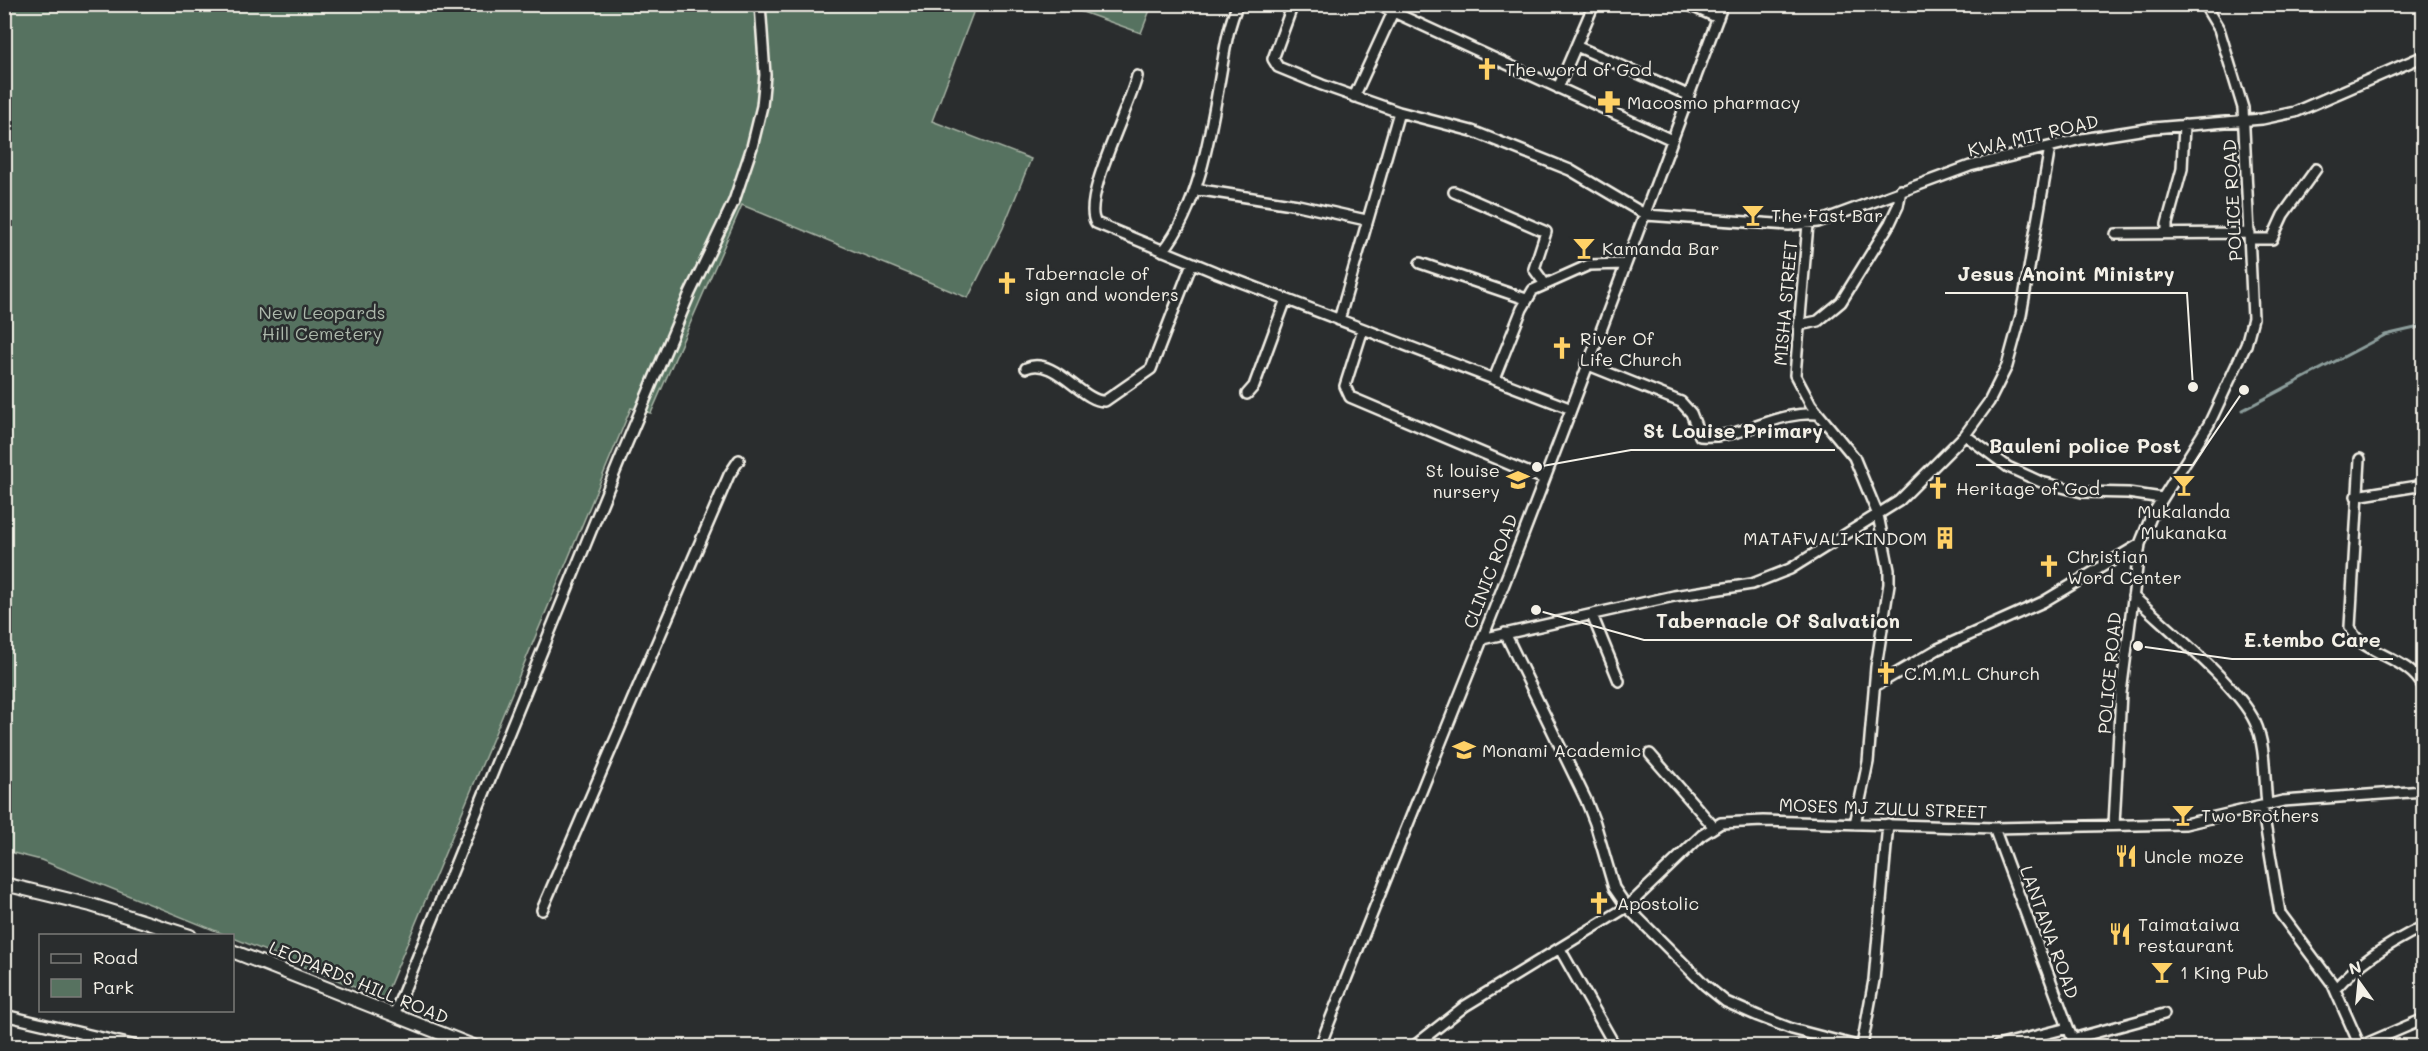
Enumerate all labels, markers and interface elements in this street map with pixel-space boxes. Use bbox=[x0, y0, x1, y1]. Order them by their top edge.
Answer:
church icon: The word of God bbox=[1474, 56, 1500, 82]
place label: The word of God bbox=[1505, 57, 1652, 81]
pharmacy icon: Macosmo pharmacy bbox=[1596, 89, 1622, 115]
place label: Macosmo pharmacy bbox=[1627, 90, 1800, 114]
street label: KWA MIT ROAD bbox=[1965, 108, 2101, 162]
street label: POLICE ROAD bbox=[2217, 138, 2247, 262]
bar icon: The Fast Bar bbox=[1740, 202, 1766, 228]
place label: The Fast Bar bbox=[1771, 203, 1883, 227]
bar icon: Kamanda Bar bbox=[1571, 235, 1597, 261]
place label: Kamanda Bar bbox=[1602, 236, 1720, 260]
street label: MISHA STREET bbox=[1768, 239, 1802, 367]
callout: Jesus Anoint Ministry bbox=[1945, 255, 2187, 293]
text: Jesus Anoint Ministry bbox=[1957, 260, 2175, 286]
place label: Tabernacle of sign and wonders bbox=[1025, 261, 1179, 306]
church icon: Tabernacle of sign and wonders bbox=[994, 270, 1020, 296]
park label: New Leopards Hill Cemetery bbox=[259, 300, 385, 345]
place label: River Of Life Church bbox=[1580, 326, 1682, 371]
church icon: River Of Life Church bbox=[1549, 335, 1575, 361]
callout: St Louise Primary bbox=[1631, 412, 1835, 450]
text: St Louise Primary bbox=[1643, 417, 1823, 443]
callout: Bauleni police Post bbox=[1976, 427, 2193, 465]
text: Bauleni police Post bbox=[1989, 432, 2181, 458]
place label: St louise nursery bbox=[1426, 458, 1500, 503]
school or university icon: St louise nursery bbox=[1505, 467, 1531, 493]
bar icon: Mukalanda Mukanaka bbox=[2171, 472, 2197, 498]
church icon: Heritage of God bbox=[1925, 475, 1951, 501]
place label: Heritage of God bbox=[1956, 476, 2100, 500]
place label: Mukalanda Mukanaka bbox=[2137, 499, 2231, 544]
street label: CLINIC ROAD bbox=[1457, 510, 1523, 632]
building icon: MATAFWALI KINDOM bbox=[1932, 525, 1958, 551]
place label: MATAFWALI KINDOM bbox=[1743, 526, 1927, 550]
place label: Christian Word Center bbox=[2067, 544, 2182, 589]
church icon: Christian Word Center bbox=[2036, 553, 2062, 579]
callout: Tabernacle Of Salvation bbox=[1644, 602, 1912, 640]
text: Tabernacle Of Salvation bbox=[1656, 607, 1900, 633]
street label: POLICE ROAD bbox=[2092, 611, 2126, 735]
callout: E.tembo Care bbox=[2232, 621, 2393, 659]
text: E.tembo Care bbox=[2243, 626, 2381, 652]
church icon: C.M.M.L Church bbox=[1873, 660, 1899, 686]
place label: C.M.M.L Church bbox=[1904, 661, 2039, 685]
school or university icon: Monami Academic bbox=[1451, 737, 1477, 763]
place label: Monami Academic bbox=[1482, 738, 1641, 762]
street label: MOSES MJ ZULU STREET bbox=[1778, 792, 1988, 824]
bar icon: Two Brothers bbox=[2170, 802, 2196, 828]
place label: Two Brothers bbox=[2201, 803, 2319, 827]
restaurant icon: Uncle moze bbox=[2113, 843, 2139, 869]
place label: Uncle moze bbox=[2144, 844, 2244, 868]
street label: LANTANA ROAD bbox=[2015, 862, 2085, 1002]
church icon: Apostolic bbox=[1586, 890, 1612, 916]
place label: Apostolic bbox=[1617, 891, 1699, 915]
place label: Taimataiwa restaurant bbox=[2138, 912, 2240, 957]
restaurant icon: Taimataiwa restaurant bbox=[2107, 921, 2133, 947]
legend bbox=[39, 934, 234, 1012]
street label: LEOPARDS HILL ROAD bbox=[266, 935, 452, 1029]
text: Road bbox=[93, 945, 138, 969]
north arrow bbox=[2329, 952, 2389, 1012]
text: N bbox=[2346, 955, 2364, 979]
bar icon: 1 King Pub bbox=[2149, 959, 2175, 985]
place label: 1 King Pub bbox=[2180, 960, 2269, 984]
text: Park bbox=[93, 975, 134, 999]

